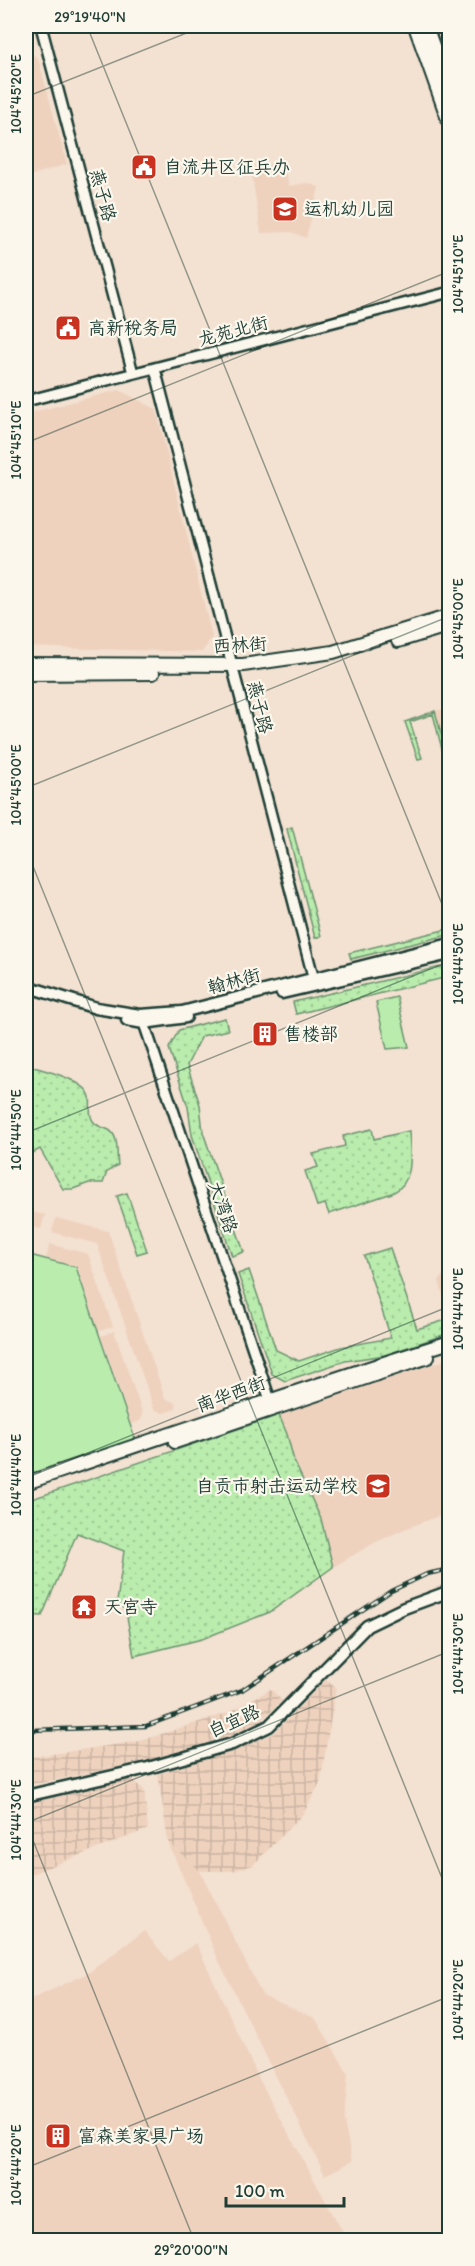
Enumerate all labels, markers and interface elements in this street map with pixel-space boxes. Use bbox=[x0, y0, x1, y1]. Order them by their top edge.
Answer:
text: 29°19'40"N bbox=[54, 8, 126, 26]
text: 104°45'20"E bbox=[7, 54, 25, 134]
public building icon: 自流井区征兵办 bbox=[129, 152, 159, 182]
place label: 自流井区征兵办 bbox=[164, 156, 290, 178]
street label: 燕子路 bbox=[85, 166, 121, 224]
school or university icon: 运机幼儿园 bbox=[270, 194, 300, 224]
place label: 运机幼儿园 bbox=[304, 198, 394, 220]
text: 104°45'10"E bbox=[449, 234, 467, 314]
street label: 龙苑北街 bbox=[195, 311, 271, 351]
public building icon: 高新税务局 bbox=[53, 313, 83, 343]
place label: 高新税务局 bbox=[88, 317, 178, 339]
text: 104°45'10"E bbox=[7, 400, 25, 480]
text: 104°45'00"E bbox=[449, 578, 467, 660]
street label: 西林街 bbox=[212, 633, 268, 657]
street label: 燕子路 bbox=[243, 678, 277, 736]
text: 104°45'00"E bbox=[7, 744, 25, 826]
text: 104°44'50"E bbox=[449, 923, 467, 1005]
street label: 翰林街 bbox=[205, 963, 263, 999]
building icon: 售楼部 bbox=[250, 1019, 280, 1049]
place label: 售楼部 bbox=[284, 1023, 338, 1045]
text: 104°44'50"E bbox=[7, 1089, 25, 1171]
street label: 大湾路 bbox=[204, 1178, 242, 1236]
text: 104°44'40"E bbox=[449, 1268, 467, 1350]
street label: 南华西街 bbox=[193, 1371, 269, 1417]
text: 104°44'40"E bbox=[7, 1434, 25, 1516]
school or university icon: 自贡市射击运动学校 bbox=[363, 1471, 393, 1501]
place label: 自贡市射击运动学校 bbox=[196, 1475, 358, 1497]
temple icon: 天宫寺 bbox=[69, 1592, 99, 1622]
place label: 天宫寺 bbox=[104, 1596, 158, 1618]
text: 104°44'30"E bbox=[449, 1613, 467, 1695]
street label: 自宜路 bbox=[205, 1700, 263, 1742]
text: 104°44'30"E bbox=[7, 1779, 25, 1861]
text: 104°44'20"E bbox=[449, 1959, 467, 2041]
building icon: 富森美家具广场 bbox=[43, 2121, 73, 2151]
text: 104°44'20"E bbox=[7, 2124, 25, 2206]
place label: 富森美家具广场 bbox=[78, 2125, 204, 2147]
scale bar bbox=[226, 2170, 344, 2208]
text: 100 m bbox=[235, 2180, 285, 2202]
text: 29°20'00"N bbox=[154, 2241, 228, 2259]

